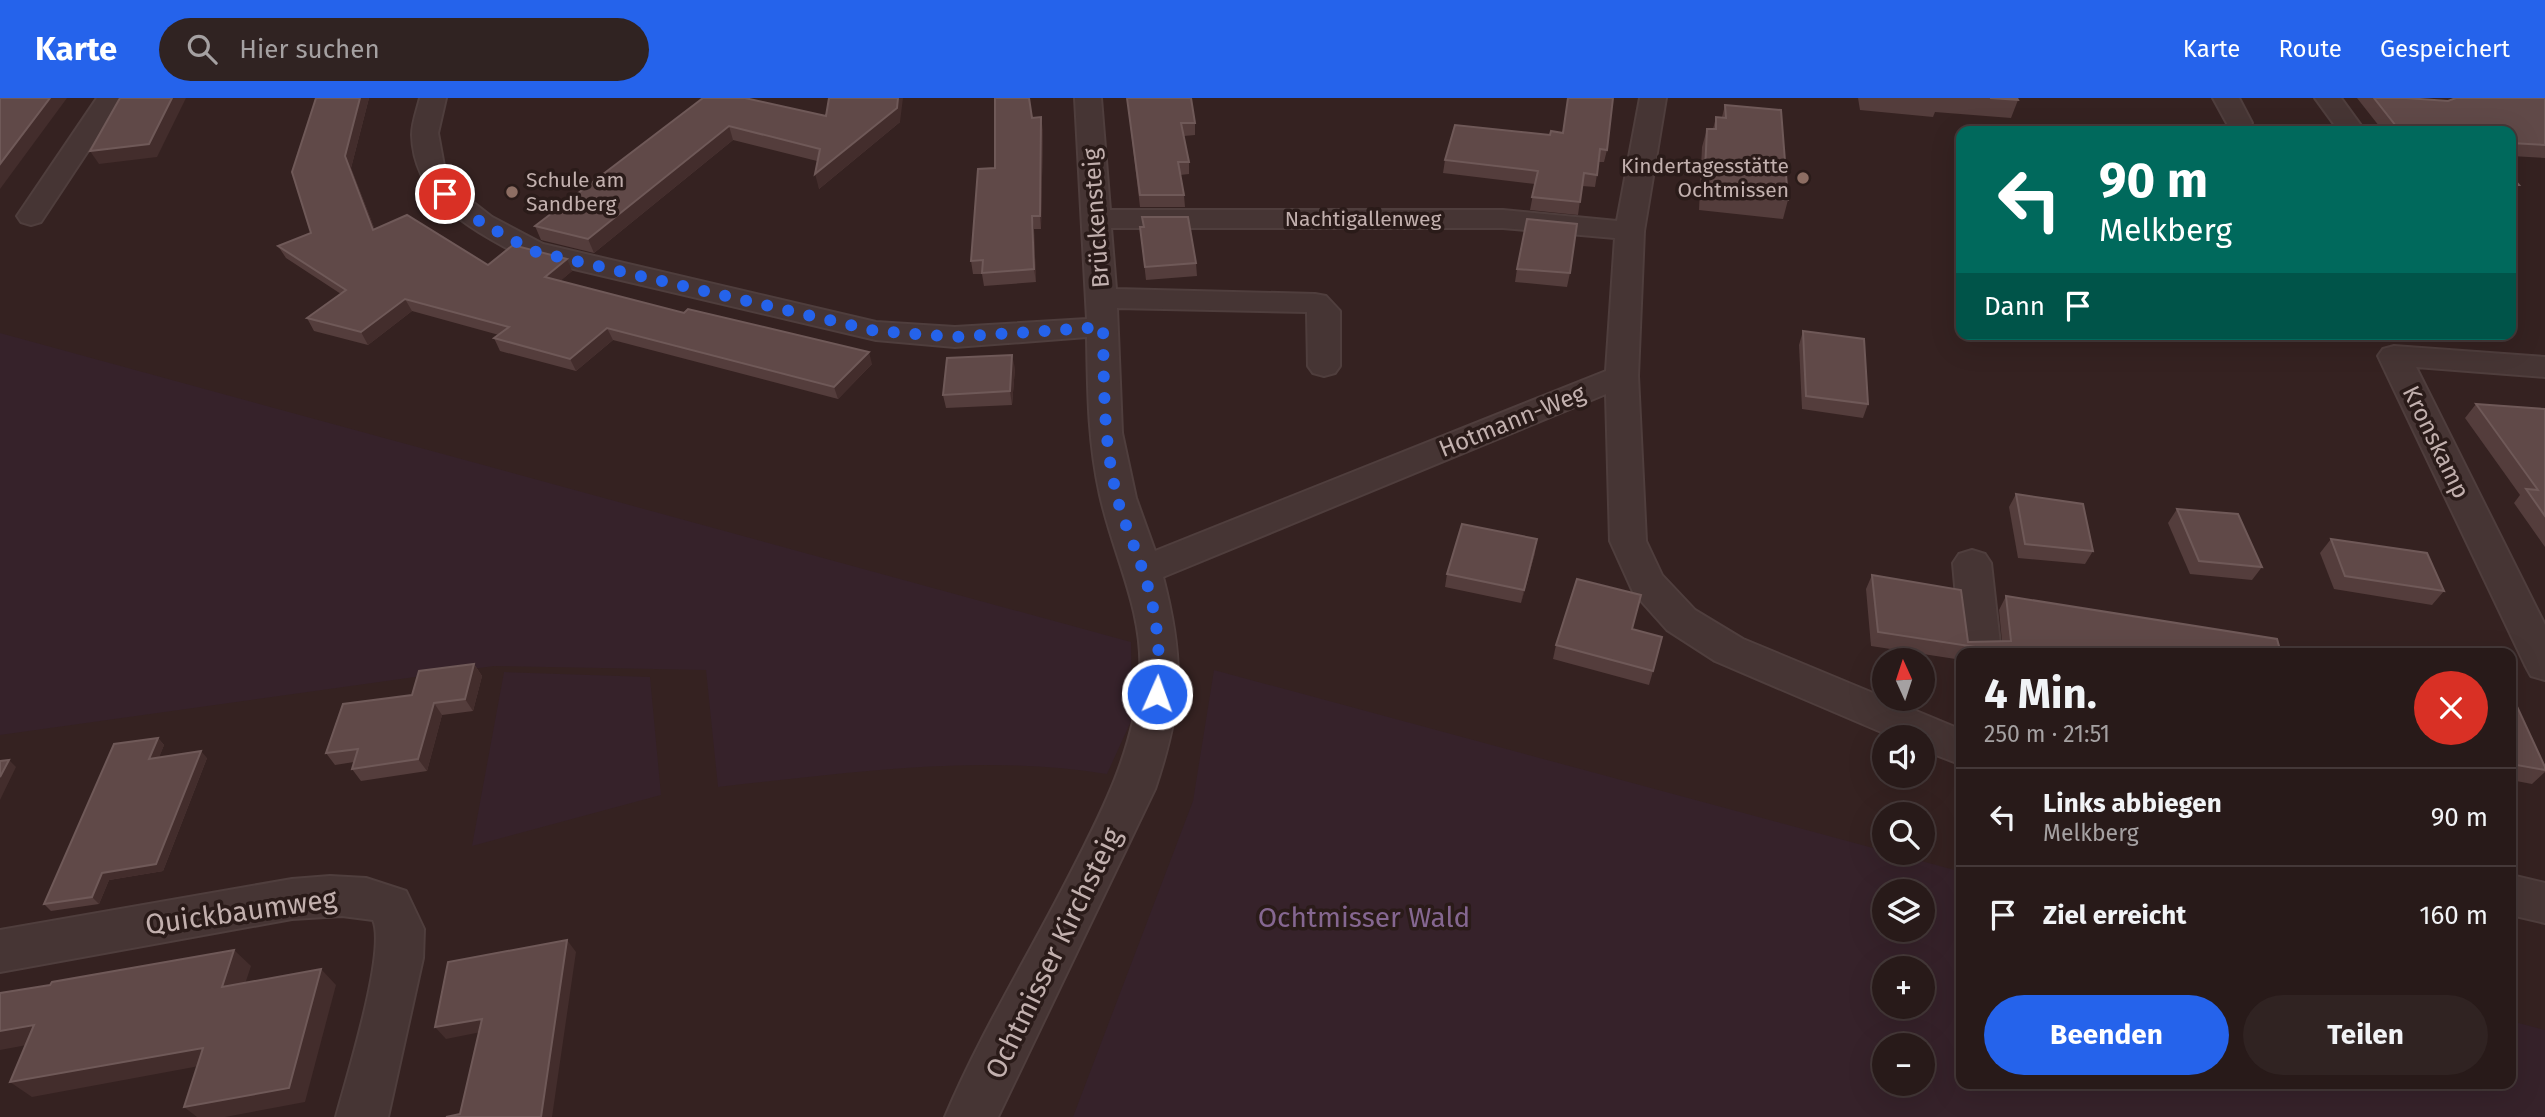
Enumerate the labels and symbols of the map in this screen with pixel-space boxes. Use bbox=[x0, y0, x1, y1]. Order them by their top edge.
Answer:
street label: Brückensteig bbox=[1077, 147, 1115, 289]
place label: Kindertagesstätte Ochtmissen bbox=[1621, 153, 1789, 203]
pin bbox=[415, 164, 475, 224]
place label: Schule am Sandberg bbox=[526, 167, 625, 217]
marker: Kindertagesstätte Ochtmissen bbox=[1795, 170, 1811, 186]
marker: Schule am Sandberg bbox=[504, 184, 520, 200]
street label: Nachtigallenweg bbox=[1285, 206, 1441, 232]
street label: Hotmann-Weg bbox=[1435, 379, 1590, 463]
street label: Kronskamp bbox=[2397, 381, 2475, 503]
north arrow bbox=[1872, 648, 1936, 710]
position arrow bbox=[1120, 657, 1194, 731]
street label: Ochtmisser Kirchsteig bbox=[978, 822, 1129, 1084]
street label: Quickbaumweg bbox=[143, 882, 339, 941]
park label: Ochtmisser Wald bbox=[1258, 901, 1470, 934]

